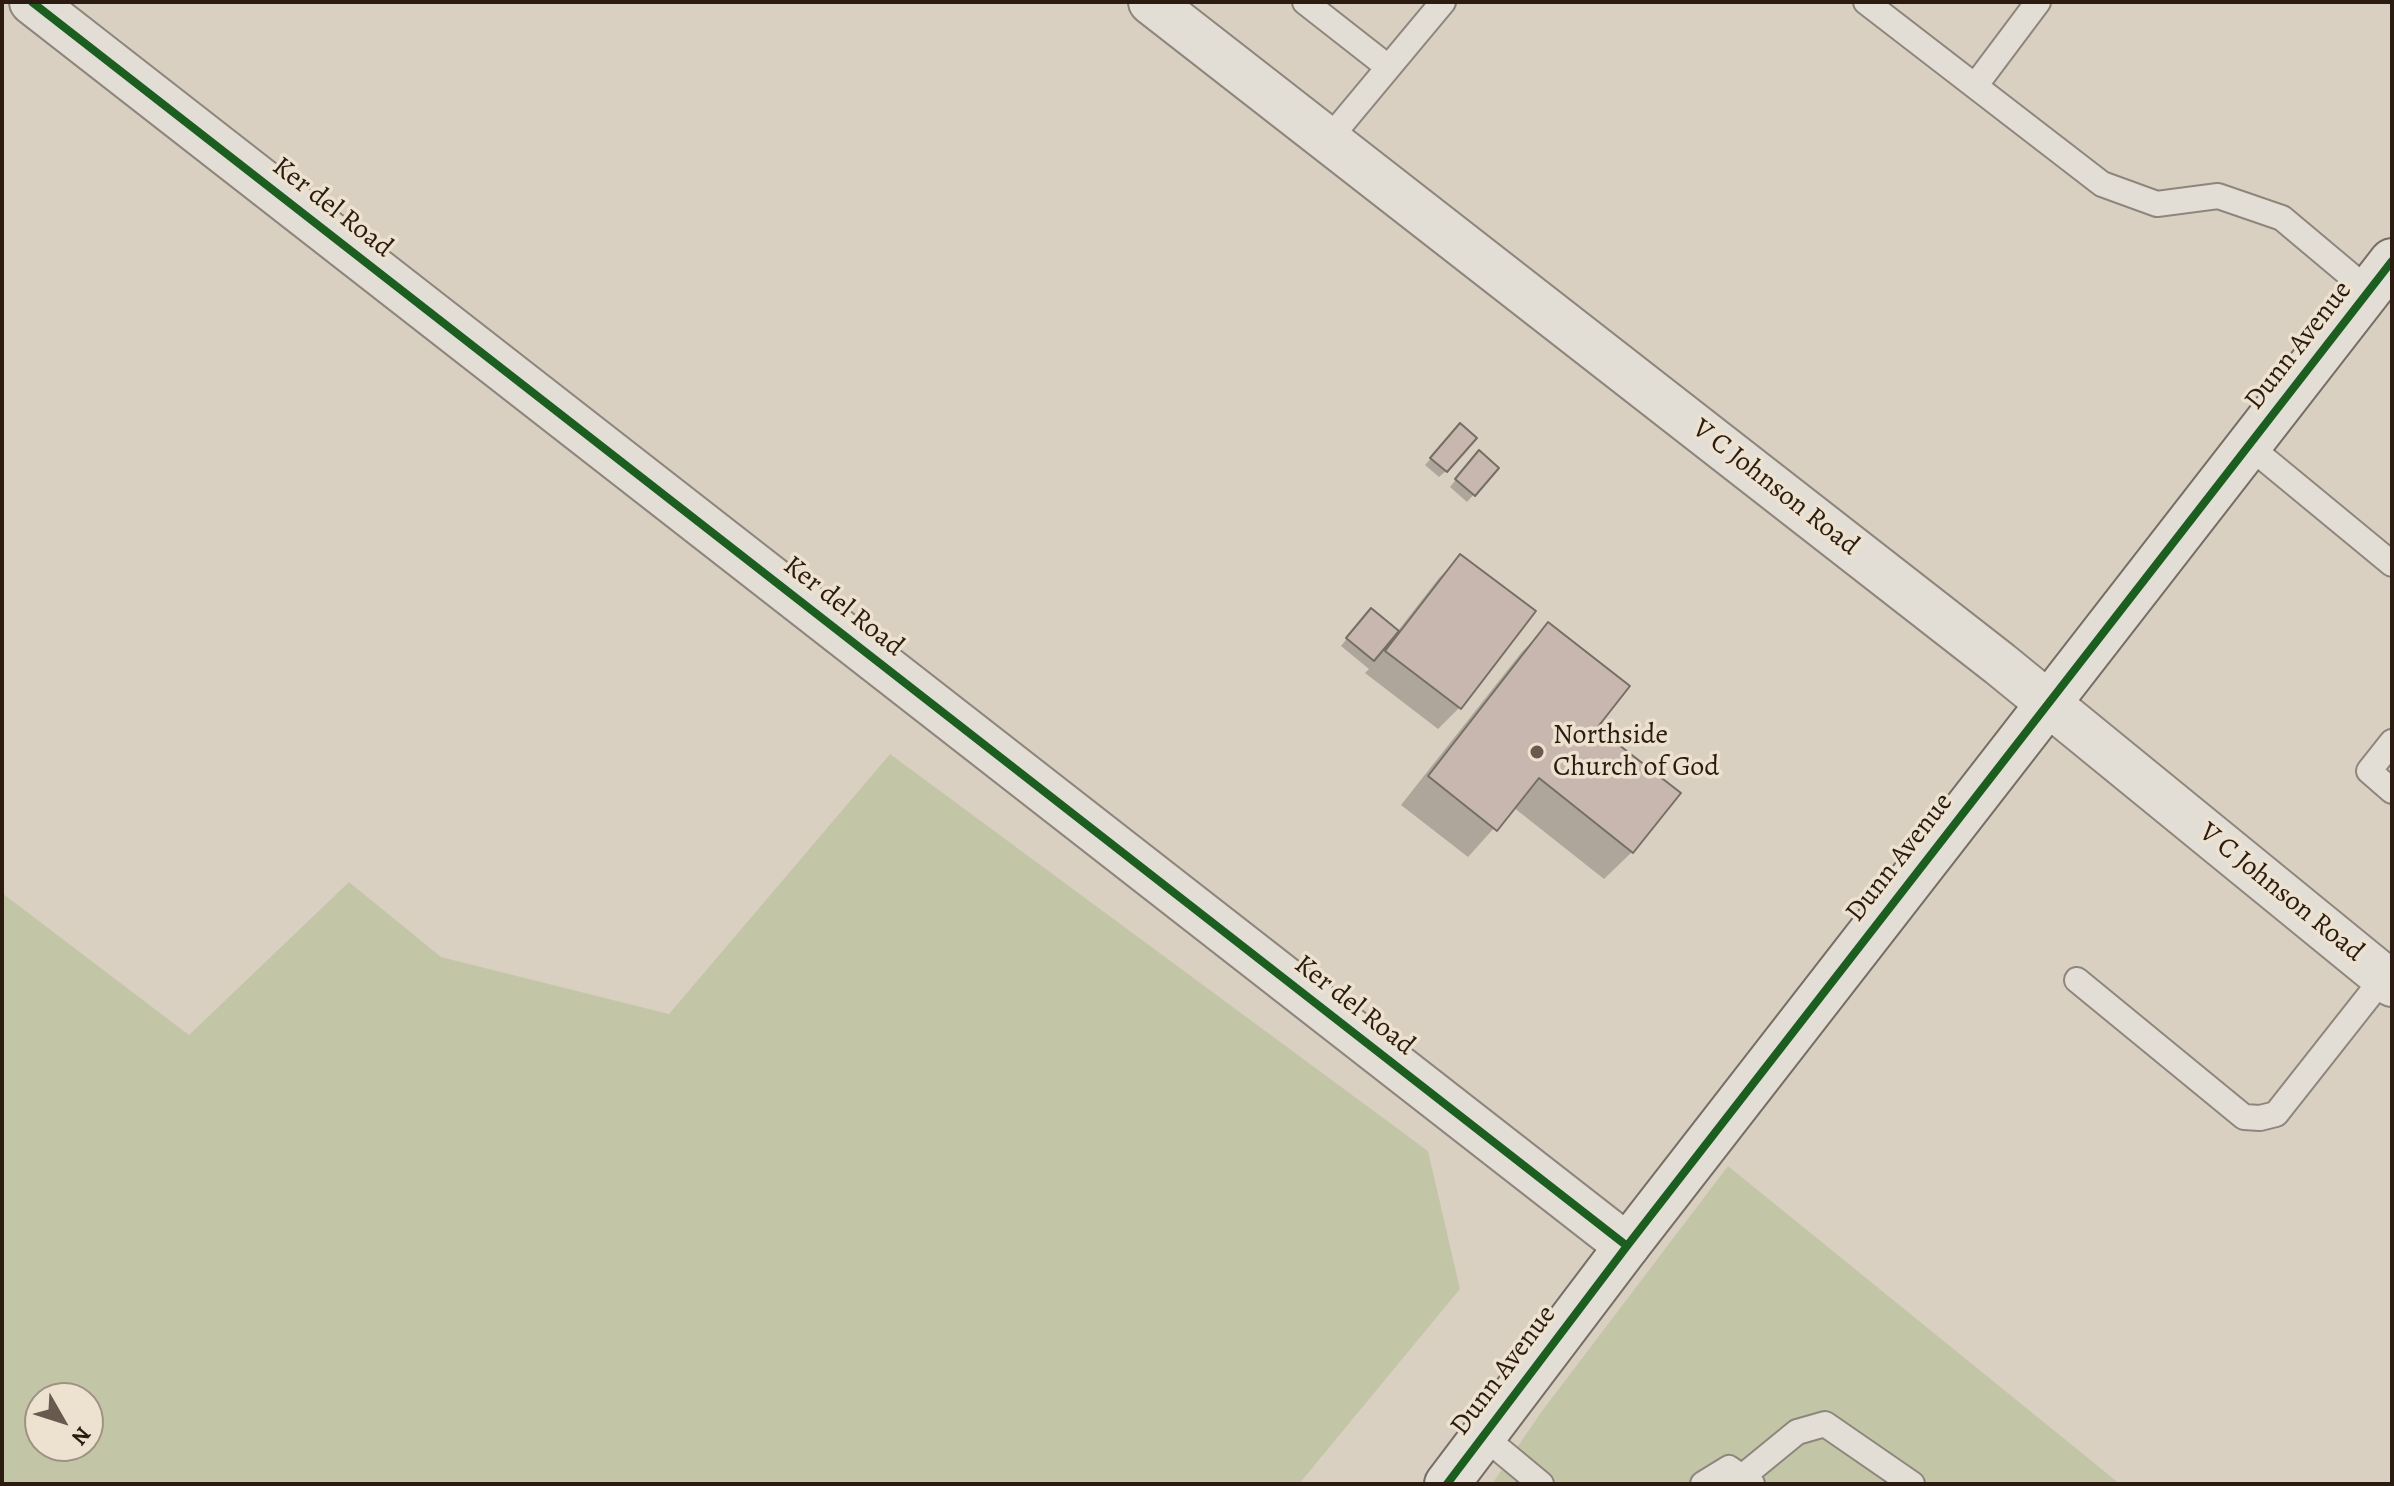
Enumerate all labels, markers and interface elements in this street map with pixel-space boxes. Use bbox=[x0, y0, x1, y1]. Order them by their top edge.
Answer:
street label: Ker del Road bbox=[265, 150, 399, 266]
street label: Dunn Avenue bbox=[2238, 275, 2360, 417]
street label: V C Johnson Road bbox=[1685, 412, 1865, 564]
street label: Ker del Road bbox=[776, 549, 910, 665]
place label: Northside Church of God bbox=[1553, 719, 1719, 785]
marker: Northside Church of God bbox=[1528, 743, 1546, 761]
street label: Dunn Avenue bbox=[1839, 787, 1961, 929]
street label: V C Johnson Road bbox=[2192, 816, 2370, 970]
street label: Ker del Road bbox=[1287, 948, 1421, 1064]
street label: Dunn Avenue bbox=[1444, 1299, 1564, 1443]
north arrow bbox=[24, 1382, 104, 1462]
text: N bbox=[64, 1420, 98, 1452]

